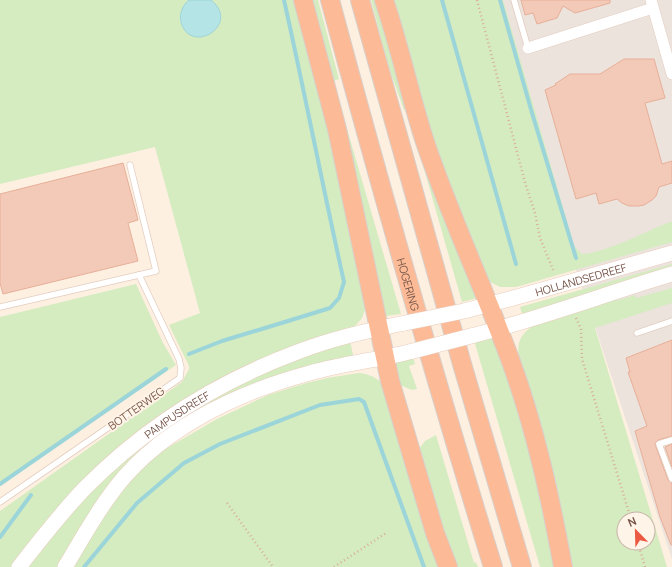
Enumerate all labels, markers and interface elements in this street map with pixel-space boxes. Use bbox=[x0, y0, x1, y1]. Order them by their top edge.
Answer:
street label: HOGERING bbox=[394, 256, 424, 313]
street label: HOLLANDSEDREEF bbox=[533, 259, 628, 299]
street label: BOTTERWEG bbox=[105, 383, 167, 433]
street label: PAMPUSDREEF bbox=[141, 387, 213, 441]
north arrow bbox=[616, 511, 656, 551]
text: N bbox=[625, 513, 639, 530]

